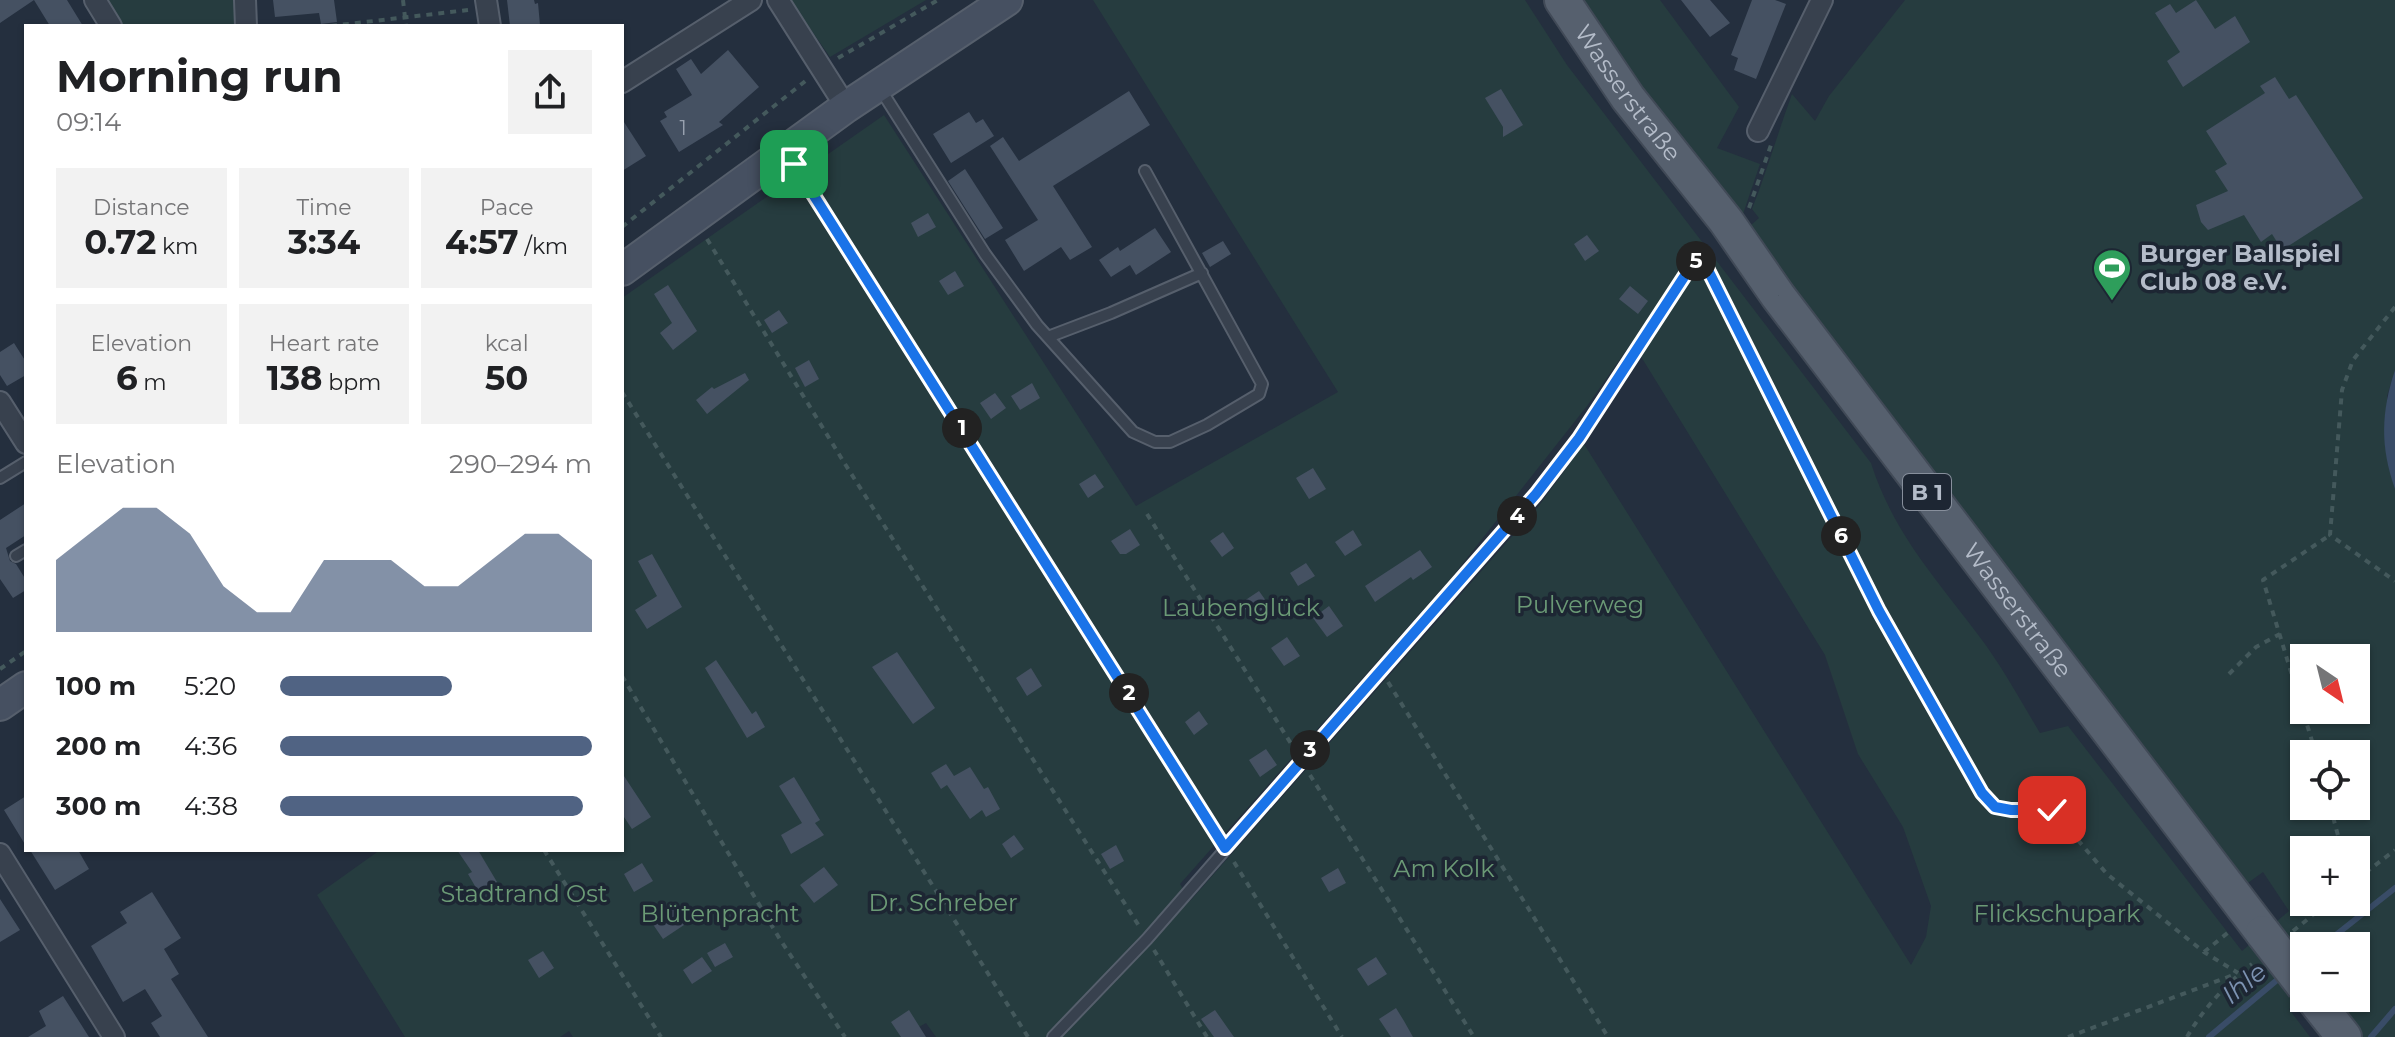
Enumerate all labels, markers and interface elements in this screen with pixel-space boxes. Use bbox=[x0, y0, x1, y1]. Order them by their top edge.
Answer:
street label: Wasserstraße bbox=[1569, 19, 1688, 167]
text: Morning run bbox=[56, 49, 343, 103]
button: share bbox=[508, 50, 592, 134]
text: 09:14 bbox=[56, 106, 121, 138]
house number: 1 bbox=[679, 116, 687, 140]
pin bbox=[760, 130, 828, 198]
icon: arrive bbox=[772, 142, 816, 186]
text: Distance bbox=[93, 194, 190, 221]
text: Time bbox=[296, 194, 352, 221]
text: Pace bbox=[480, 194, 534, 221]
text: 0.72 bbox=[84, 221, 156, 263]
text: 3:34 bbox=[288, 221, 360, 263]
text: 4:57 bbox=[445, 221, 519, 263]
text: km bbox=[156, 233, 198, 260]
text: /km bbox=[519, 233, 568, 260]
place label: Burger Ballspiel Club 08 e.V. bbox=[2140, 239, 2341, 296]
pin: 5 bbox=[1676, 241, 1716, 281]
text: 5 bbox=[1689, 247, 1703, 274]
sports icon: Burger Ballspiel Club 08 e.V. bbox=[2091, 247, 2133, 302]
text: Elevation bbox=[90, 330, 192, 357]
text: Heart rate bbox=[269, 330, 379, 357]
text: kcal bbox=[485, 330, 529, 357]
text: 6 bbox=[116, 357, 138, 399]
text: 138 bbox=[267, 357, 322, 399]
text: 50 bbox=[485, 357, 528, 399]
text: m bbox=[138, 369, 167, 396]
text: bpm bbox=[322, 369, 381, 396]
pin: 1 bbox=[942, 408, 982, 448]
text: 1 bbox=[958, 414, 966, 441]
text: Elevation bbox=[56, 448, 176, 480]
text: 290–294 m bbox=[449, 448, 592, 480]
road number: B 1 bbox=[1903, 474, 1951, 510]
pin: 4 bbox=[1497, 496, 1537, 536]
text: 4 bbox=[1509, 502, 1525, 529]
pin: 6 bbox=[1821, 516, 1861, 556]
text: 6 bbox=[1834, 522, 1848, 549]
street label: Wasserstraße bbox=[1957, 537, 2078, 683]
park label: Pulverweg bbox=[1516, 590, 1644, 619]
park label: Laubenglück bbox=[1162, 593, 1321, 622]
north arrow bbox=[2290, 644, 2370, 724]
map controls bbox=[2290, 644, 2370, 1012]
text: 100 m bbox=[56, 670, 136, 702]
text: 5:20 bbox=[184, 670, 236, 702]
pin: 2 bbox=[1109, 673, 1149, 713]
text: 2 bbox=[1123, 679, 1135, 706]
text: 200 m bbox=[56, 730, 141, 762]
text: 4:36 bbox=[184, 730, 237, 762]
pin: 3 bbox=[1290, 730, 1330, 770]
text: 3 bbox=[1303, 736, 1317, 763]
button: locate bbox=[2290, 740, 2370, 820]
pin bbox=[2018, 776, 2086, 844]
icon: check bbox=[2030, 788, 2074, 832]
text: 300 m bbox=[56, 790, 141, 822]
text: 4:38 bbox=[184, 790, 238, 822]
button: + bbox=[2290, 836, 2370, 916]
park label: Am Kolk bbox=[1393, 854, 1495, 883]
park label: Stadtrand Ost bbox=[440, 879, 608, 908]
park label: Dr. Schreber bbox=[868, 888, 1018, 917]
park label: Blütenpracht bbox=[640, 899, 800, 928]
park label: Flickschupark bbox=[1974, 899, 2141, 928]
button: − bbox=[2290, 932, 2370, 1012]
water label: Ihle bbox=[2215, 955, 2273, 1011]

